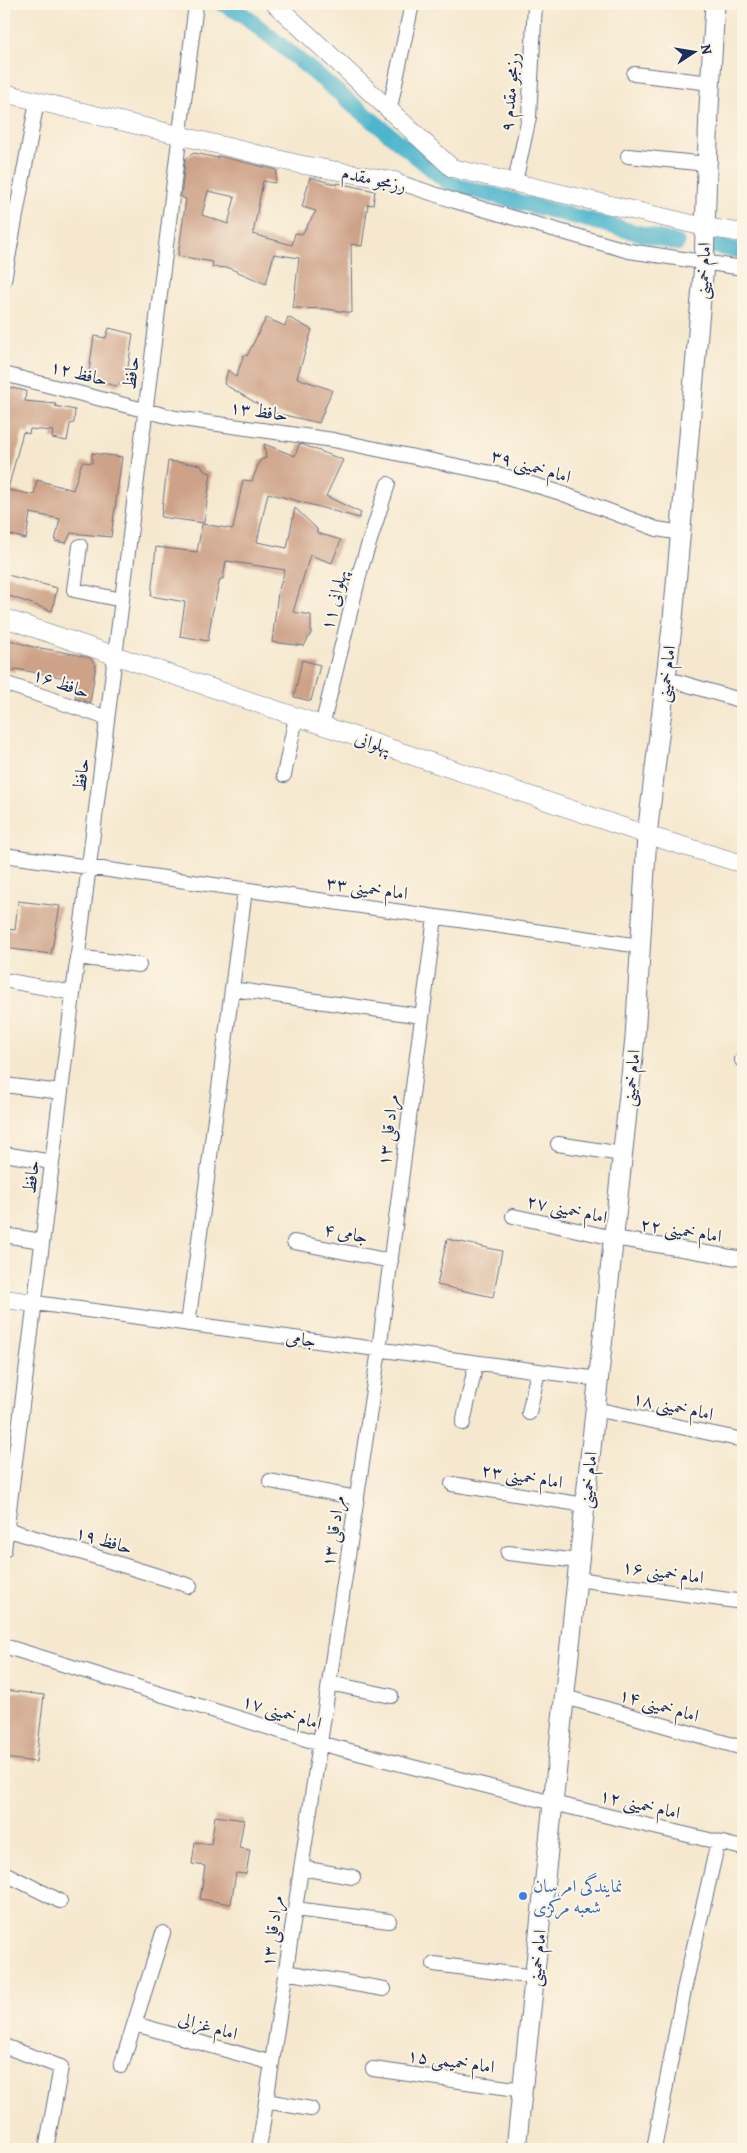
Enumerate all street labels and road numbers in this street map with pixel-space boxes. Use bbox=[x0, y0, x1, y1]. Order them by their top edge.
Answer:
street label: رزمجو مقدم ۹ bbox=[495, 51, 529, 133]
street label: رزمجو مقدم bbox=[339, 160, 409, 201]
street label: امام خمینی bbox=[690, 242, 720, 300]
street label: حافظ ۱۲ bbox=[48, 354, 110, 392]
street label: حافظ bbox=[117, 355, 145, 391]
street label: حافظ ۱۳ bbox=[228, 395, 290, 427]
street label: امام خمینی ۳۹ bbox=[487, 443, 574, 493]
street label: پهلوانی ۱۱ bbox=[315, 567, 353, 633]
street label: امام خمینی bbox=[651, 644, 685, 704]
street label: حافظ ۱۶ bbox=[29, 662, 93, 704]
street label: پهلوانی bbox=[352, 726, 394, 760]
street label: حافظ bbox=[67, 757, 95, 793]
street label: امام خمینی ۳۳ bbox=[324, 870, 409, 910]
street label: امام خمینی bbox=[616, 1048, 650, 1108]
street label: مراد قلی ۱۳ bbox=[372, 1093, 405, 1167]
street label: حافظ bbox=[17, 1159, 45, 1195]
street label: امام خمینی ۲۷ bbox=[524, 1189, 610, 1233]
street label: امام خمینی ۲۲ bbox=[638, 1212, 723, 1252]
street label: جامی ۴ bbox=[322, 1217, 370, 1249]
street label: جامی bbox=[284, 1325, 318, 1353]
street label: امام خمینی ۱۸ bbox=[630, 1386, 716, 1430]
street label: امام خمینی bbox=[573, 1450, 607, 1510]
street label: امام خمینی ۲۳ bbox=[479, 1458, 564, 1498]
street label: مراد قلی ۱۳ bbox=[316, 1493, 351, 1569]
street label: حافظ ۱۹ bbox=[73, 1520, 135, 1560]
street label: امام خمینی ۱۶ bbox=[620, 1554, 705, 1594]
street label: امام خمینی ۱۴ bbox=[615, 1682, 702, 1732]
street label: امام خمینی ۱۷ bbox=[238, 1689, 325, 1739]
street label: امام خمینی ۱۲ bbox=[596, 1783, 683, 1829]
street label: مراد قلی ۱۳ bbox=[255, 1894, 290, 1969]
street label: امام خمینی bbox=[522, 1928, 556, 1988]
street label: امام غزالی bbox=[174, 2006, 241, 2050]
street label: امام خمیمی ۱۵ bbox=[405, 2043, 496, 2083]

